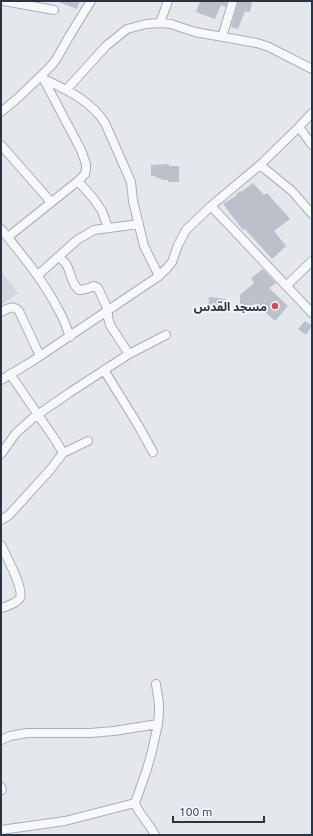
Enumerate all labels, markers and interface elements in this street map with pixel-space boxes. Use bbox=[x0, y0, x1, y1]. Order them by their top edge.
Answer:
place label: مسجد القدس bbox=[194, 300, 267, 314]
marker: مسجد القدس bbox=[270, 301, 280, 311]
scale bar bbox=[173, 798, 264, 824]
text: 100 m bbox=[179, 805, 212, 818]

